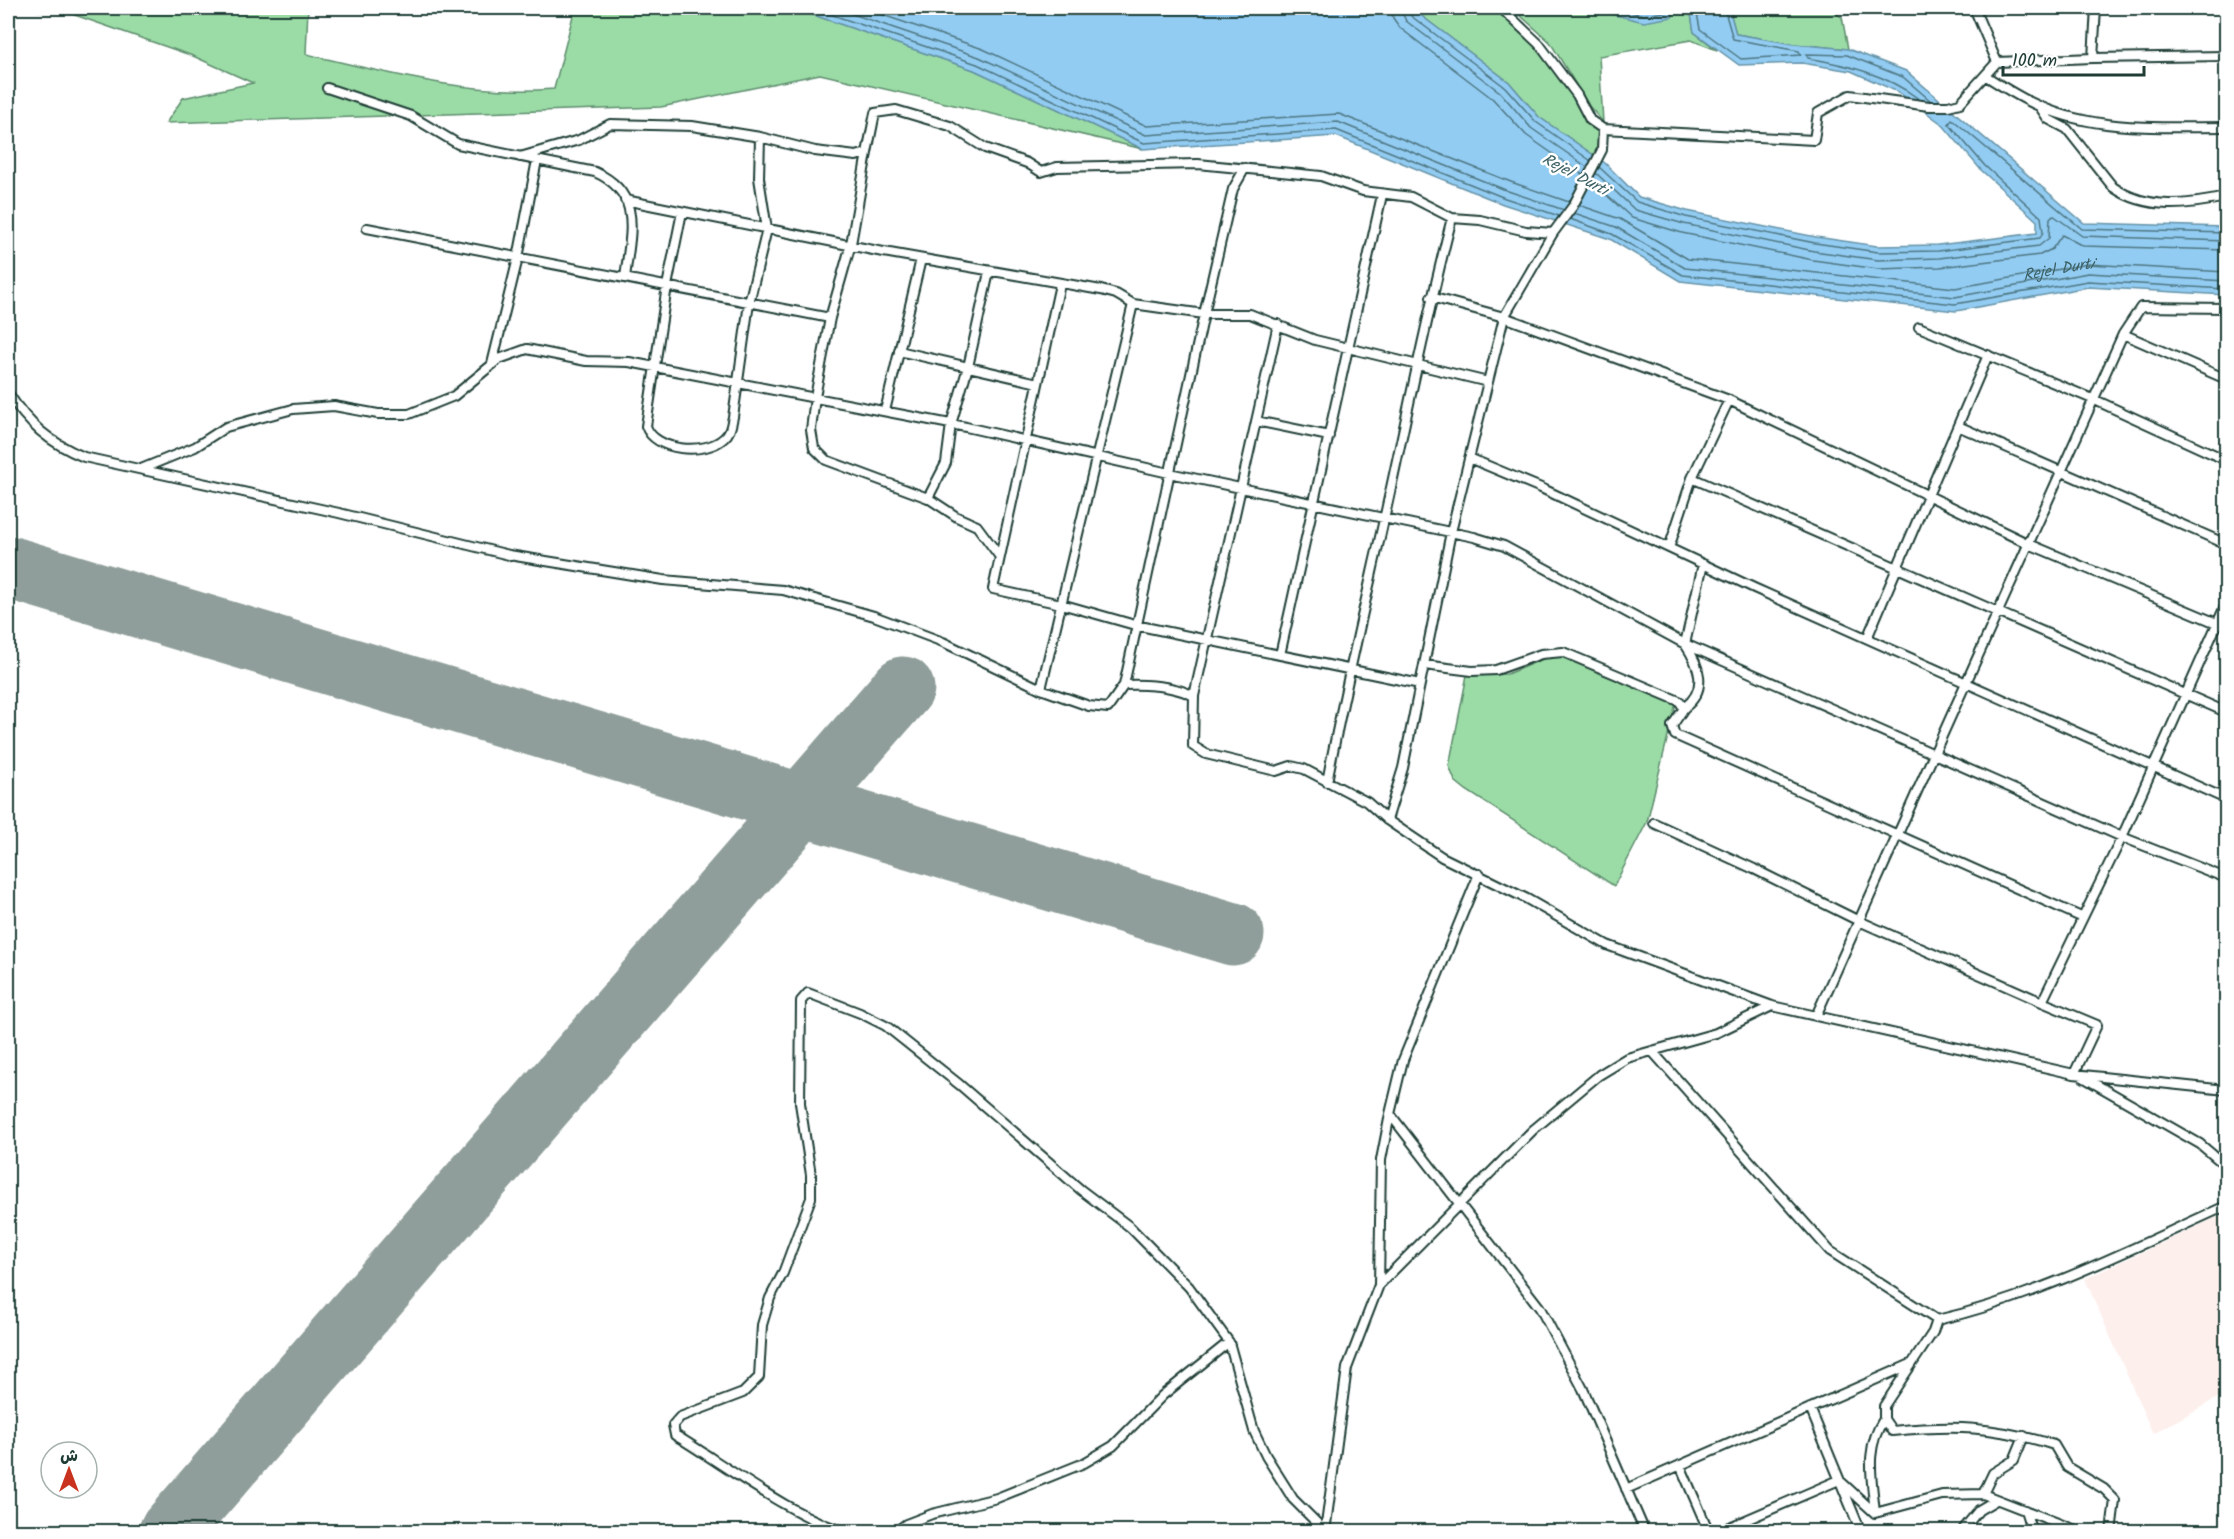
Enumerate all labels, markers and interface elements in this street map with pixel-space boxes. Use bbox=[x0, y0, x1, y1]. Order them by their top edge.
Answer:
scale bar bbox=[2003, 39, 2144, 77]
text: 100 m bbox=[2012, 47, 2057, 76]
water label: Rejel Durti bbox=[1538, 147, 1615, 204]
water label: Rejel Durti bbox=[2021, 251, 2098, 288]
north arrow bbox=[39, 1440, 99, 1500]
text: ش bbox=[60, 1444, 78, 1469]

